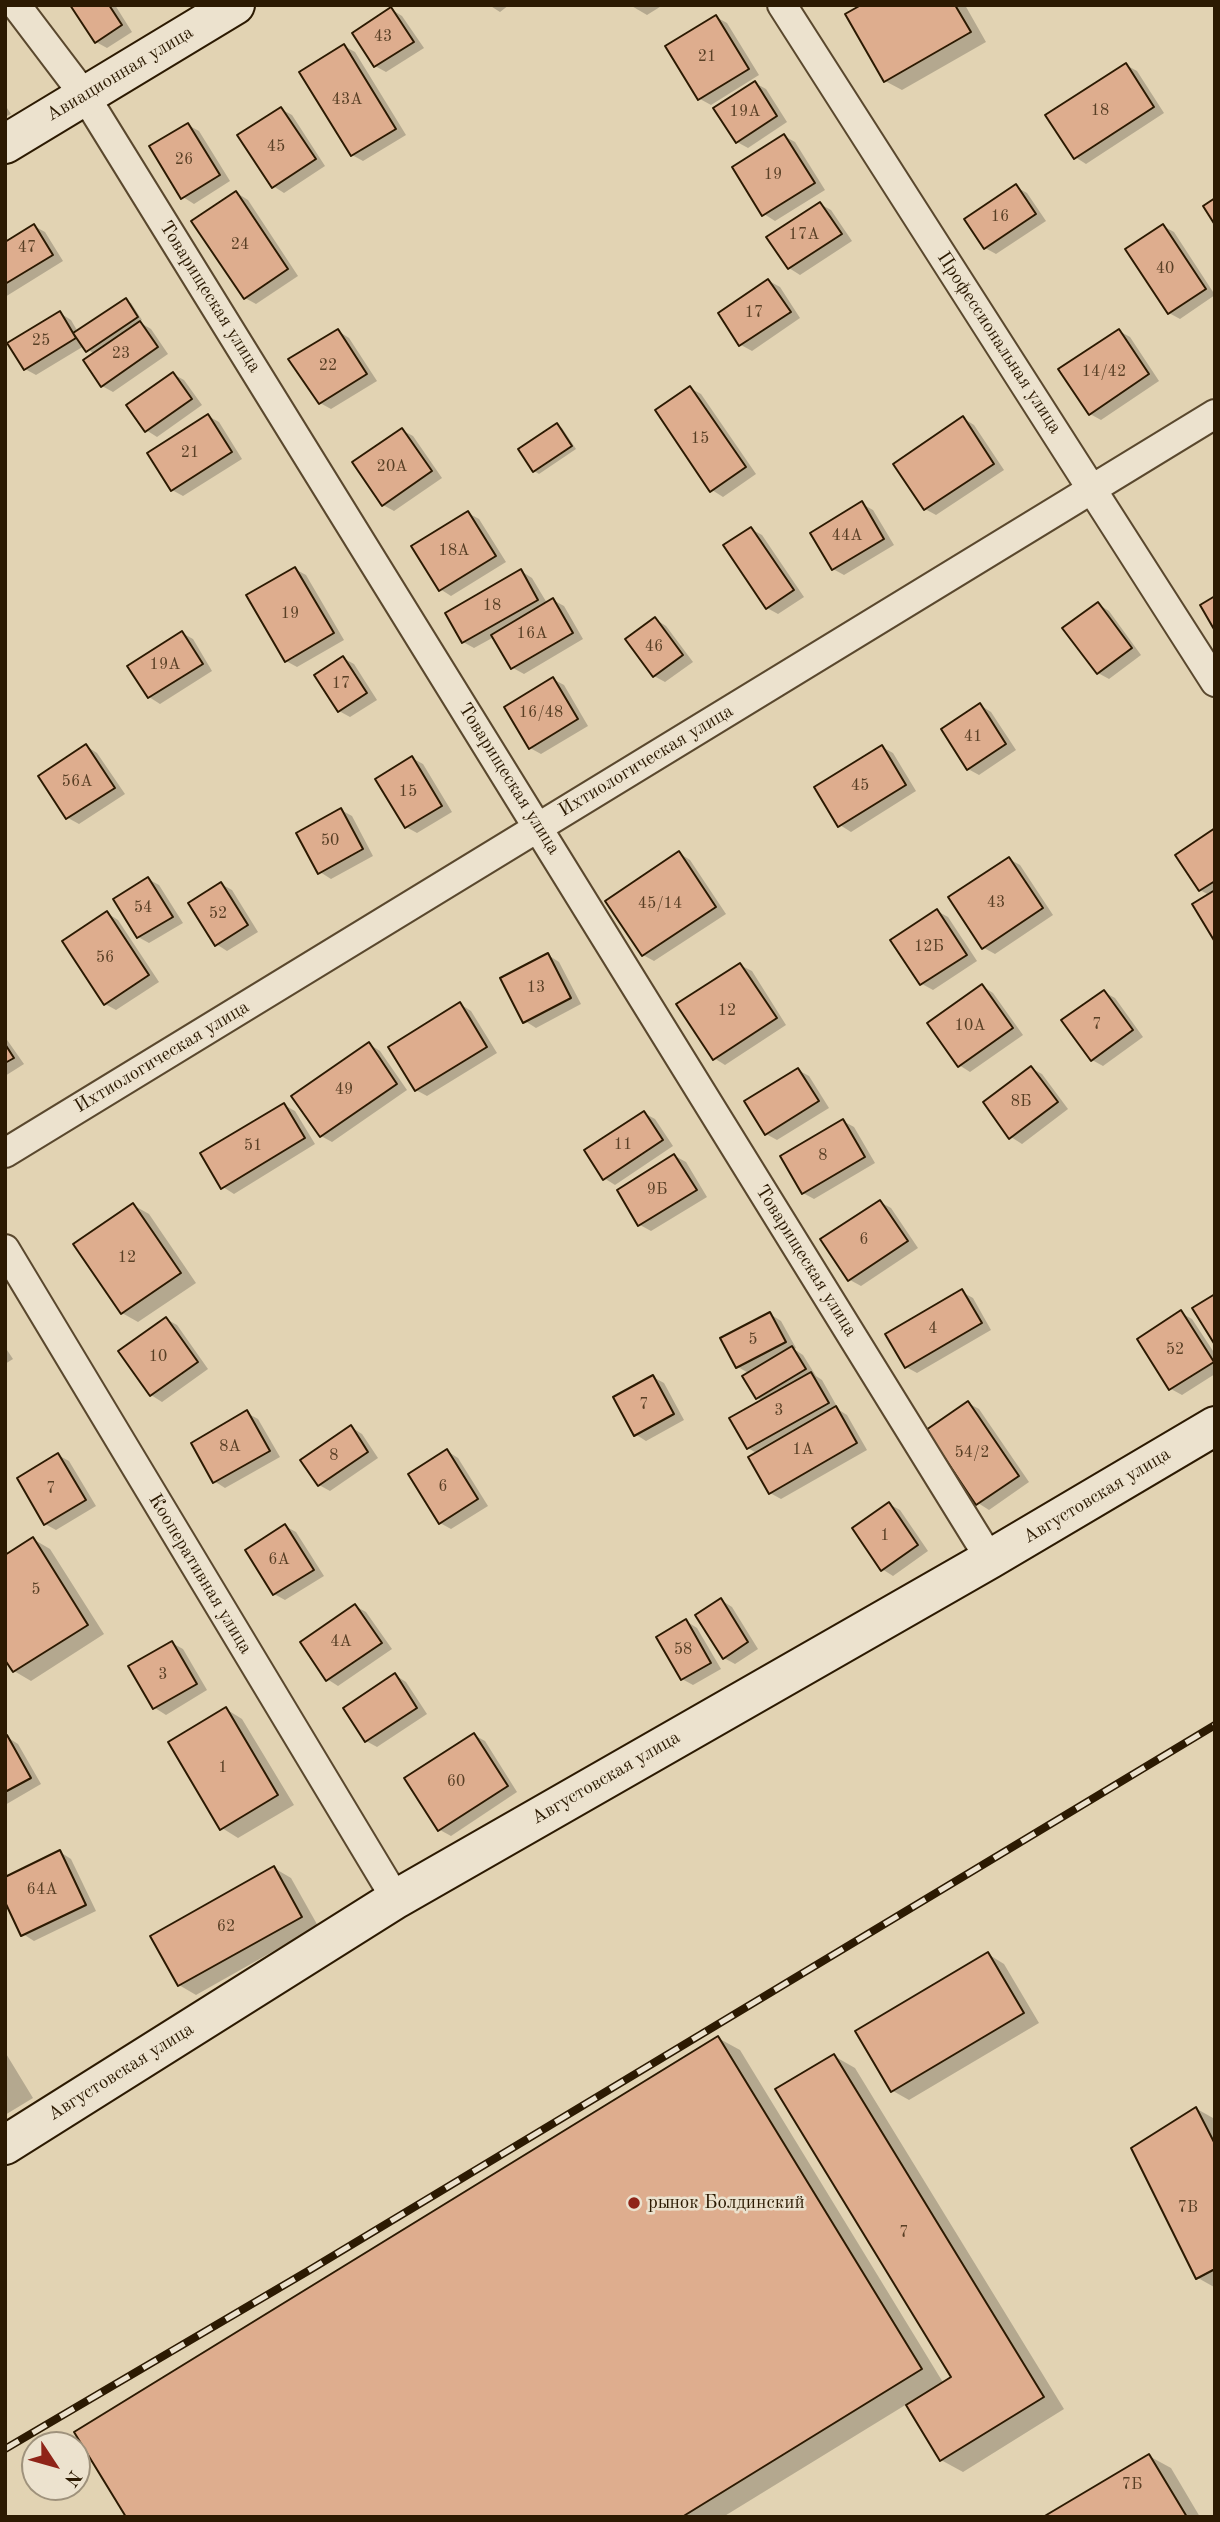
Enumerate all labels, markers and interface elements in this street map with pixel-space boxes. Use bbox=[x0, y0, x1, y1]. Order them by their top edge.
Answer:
street label: Авиационная улица bbox=[42, 21, 198, 127]
house number: 43 bbox=[374, 27, 392, 47]
house number: 21 bbox=[698, 47, 716, 67]
house number: 43А bbox=[332, 90, 362, 110]
house number: 18 bbox=[1091, 101, 1109, 121]
house number: 19А bbox=[730, 102, 760, 122]
house number: 45 bbox=[267, 137, 285, 157]
house number: 26 bbox=[175, 150, 193, 170]
house number: 19 bbox=[764, 165, 782, 185]
house number: 16 bbox=[991, 207, 1009, 227]
street label: Товарищеская улица bbox=[154, 217, 266, 377]
house number: 17А bbox=[789, 225, 819, 245]
house number: 24 bbox=[231, 235, 249, 255]
house number: 47 bbox=[18, 238, 36, 258]
street label: Профессиональная улица bbox=[932, 248, 1066, 438]
house number: 40 bbox=[1156, 259, 1174, 279]
house number: 17 bbox=[745, 303, 763, 323]
house number: 25 bbox=[32, 331, 50, 351]
house number: 23 bbox=[112, 344, 130, 364]
house number: 22 bbox=[319, 356, 337, 376]
house number: 14/42 bbox=[1082, 362, 1126, 382]
house number: 15 bbox=[691, 429, 709, 449]
house number: 21 bbox=[181, 443, 199, 463]
house number: 20А bbox=[377, 457, 407, 477]
house number: 44А bbox=[832, 526, 862, 546]
house number: 18А bbox=[439, 541, 469, 561]
house number: 18 bbox=[483, 596, 501, 616]
house number: 19 bbox=[281, 604, 299, 624]
house number: 16А bbox=[517, 624, 547, 644]
house number: 46 bbox=[645, 637, 663, 657]
house number: 19А bbox=[150, 655, 180, 675]
house number: 17 bbox=[332, 674, 350, 694]
street label: Товарищеская улица bbox=[453, 699, 565, 859]
street label: Ихтиологическая улица bbox=[554, 700, 738, 822]
house number: 16/48 bbox=[519, 703, 563, 723]
house number: 41 bbox=[964, 727, 982, 747]
house number: 56А bbox=[62, 772, 92, 792]
house number: 45 bbox=[851, 776, 869, 796]
house number: 15 bbox=[399, 782, 417, 802]
house number: 50 bbox=[321, 831, 339, 851]
house number: 43 bbox=[987, 893, 1005, 913]
house number: 45/14 bbox=[638, 894, 682, 914]
house number: 54 bbox=[134, 898, 152, 918]
house number: 52 bbox=[209, 904, 227, 924]
house number: 12Б bbox=[914, 937, 944, 957]
house number: 56 bbox=[96, 948, 114, 968]
house number: 13 bbox=[527, 978, 545, 998]
street label: Ихтиологическая улица bbox=[70, 996, 254, 1118]
house number: 12 bbox=[718, 1001, 736, 1021]
house number: 7 bbox=[1092, 1015, 1102, 1035]
house number: 10А bbox=[955, 1016, 985, 1036]
house number: 49 bbox=[335, 1080, 353, 1100]
house number: 8Б bbox=[1011, 1092, 1031, 1112]
house number: 11 bbox=[614, 1135, 632, 1155]
house number: 51 bbox=[244, 1136, 262, 1156]
house number: 8 bbox=[818, 1146, 828, 1166]
house number: 9Б bbox=[647, 1180, 667, 1200]
street label: Товарищеская улица bbox=[750, 1181, 862, 1341]
house number: 6 bbox=[859, 1230, 869, 1250]
house number: 12 bbox=[118, 1248, 136, 1268]
house number: 4 bbox=[928, 1319, 938, 1339]
house number: 5 bbox=[748, 1330, 758, 1350]
house number: 52 bbox=[1166, 1340, 1184, 1360]
house number: 10 bbox=[149, 1347, 167, 1367]
house number: 7 bbox=[639, 1395, 649, 1415]
house number: 3 bbox=[774, 1401, 784, 1421]
house number: 8А bbox=[219, 1437, 241, 1457]
house number: 1А bbox=[792, 1440, 814, 1460]
house number: 54/2 bbox=[954, 1443, 990, 1463]
street label: Августовская улица bbox=[1019, 1443, 1175, 1549]
house number: 8 bbox=[329, 1446, 339, 1466]
house number: 6 bbox=[438, 1477, 448, 1497]
house number: 7 bbox=[46, 1479, 56, 1499]
street label: Кооперативная улица bbox=[143, 1490, 257, 1658]
house number: 1 bbox=[880, 1526, 890, 1546]
house number: 6А bbox=[268, 1550, 290, 1570]
house number: 5 bbox=[31, 1580, 41, 1600]
house number: 4А bbox=[330, 1632, 352, 1652]
house number: 58 bbox=[674, 1640, 692, 1660]
house number: 3 bbox=[158, 1665, 168, 1685]
street label: Августовская улица bbox=[528, 1726, 684, 1830]
house number: 1 bbox=[218, 1758, 228, 1778]
house number: 60 bbox=[447, 1772, 465, 1792]
house number: 64А bbox=[27, 1880, 57, 1900]
house number: 62 bbox=[217, 1917, 235, 1937]
street label: Августовская улица bbox=[44, 2018, 198, 2126]
place label: рынок Болдинский bbox=[648, 2192, 805, 2214]
marker: рынок Болдинский bbox=[626, 2195, 642, 2211]
house number: 7В bbox=[1178, 2198, 1198, 2218]
house number: 7 bbox=[899, 2223, 909, 2243]
north arrow bbox=[21, 2431, 91, 2501]
text: N bbox=[60, 2466, 84, 2489]
house number: 7Б bbox=[1122, 2475, 1142, 2495]

